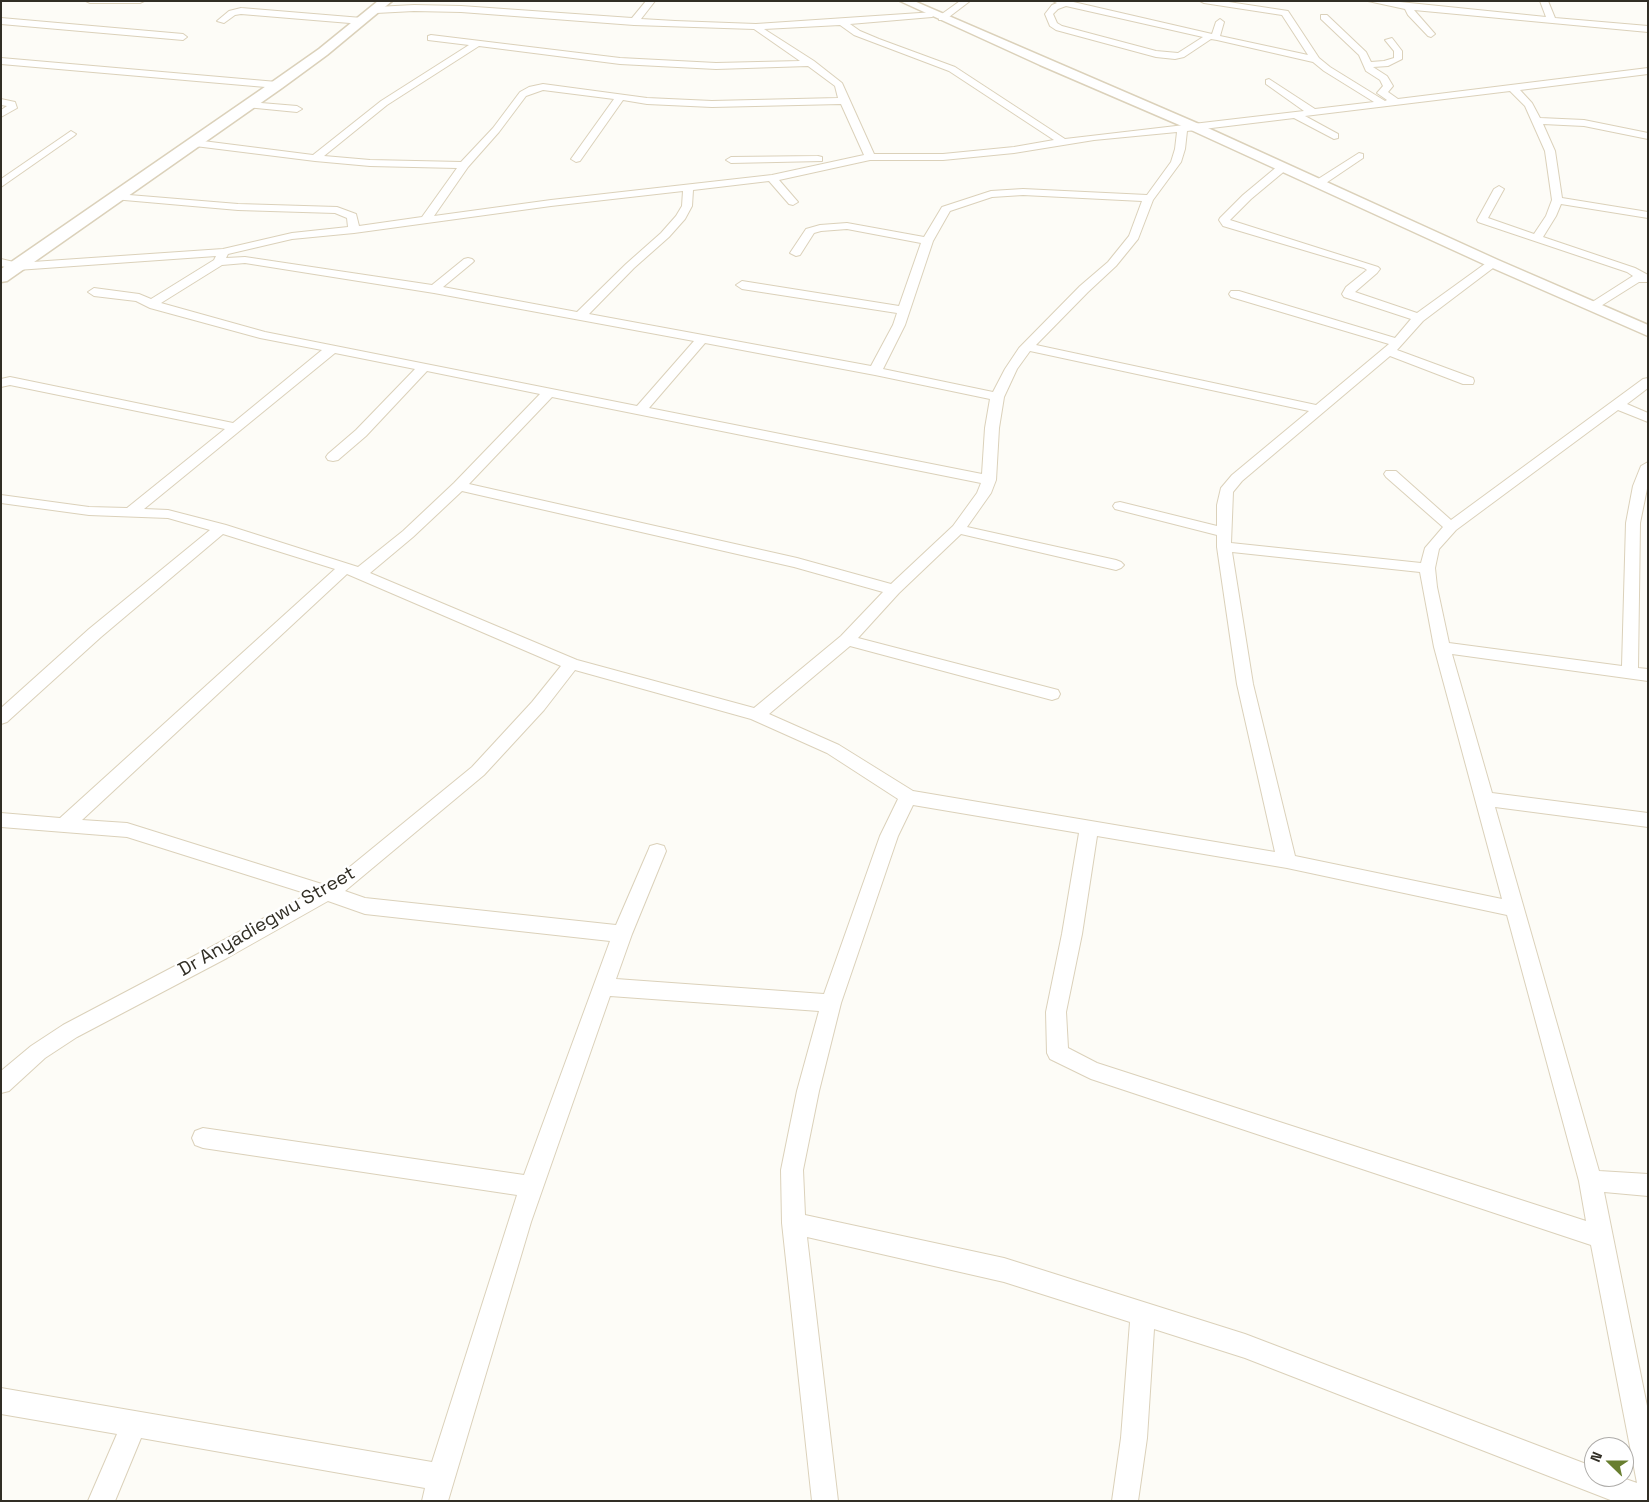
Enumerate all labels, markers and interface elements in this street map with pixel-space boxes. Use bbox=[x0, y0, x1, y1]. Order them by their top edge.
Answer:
street label: Dr Anyadiegwu Street bbox=[174, 862, 360, 982]
north arrow bbox=[1584, 1437, 1634, 1487]
text: N bbox=[1586, 1449, 1606, 1464]

